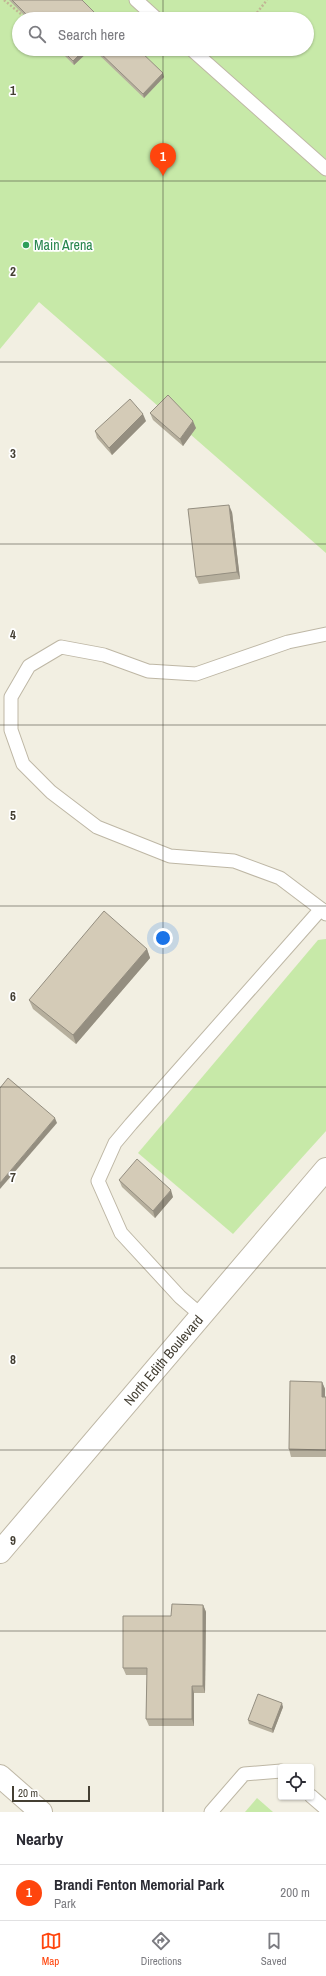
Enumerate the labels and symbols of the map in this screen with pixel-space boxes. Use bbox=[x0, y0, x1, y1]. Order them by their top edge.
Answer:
text: 1 bbox=[10, 82, 16, 99]
pin: 1 bbox=[150, 143, 176, 176]
place label: Main Arena bbox=[34, 236, 93, 254]
marker: Main Arena bbox=[21, 240, 31, 250]
text: 2 bbox=[10, 263, 16, 280]
text: 3 bbox=[10, 445, 16, 462]
text: 4 bbox=[10, 626, 16, 643]
text: 5 bbox=[10, 807, 16, 824]
your location bbox=[153, 928, 173, 948]
text: 6 bbox=[10, 988, 16, 1005]
text: 7 bbox=[10, 1169, 16, 1186]
street label: North Edith Boulevard bbox=[120, 1311, 207, 1409]
text: 8 bbox=[10, 1351, 16, 1368]
text: 9 bbox=[10, 1532, 16, 1549]
scale bar bbox=[12, 1784, 90, 1803]

